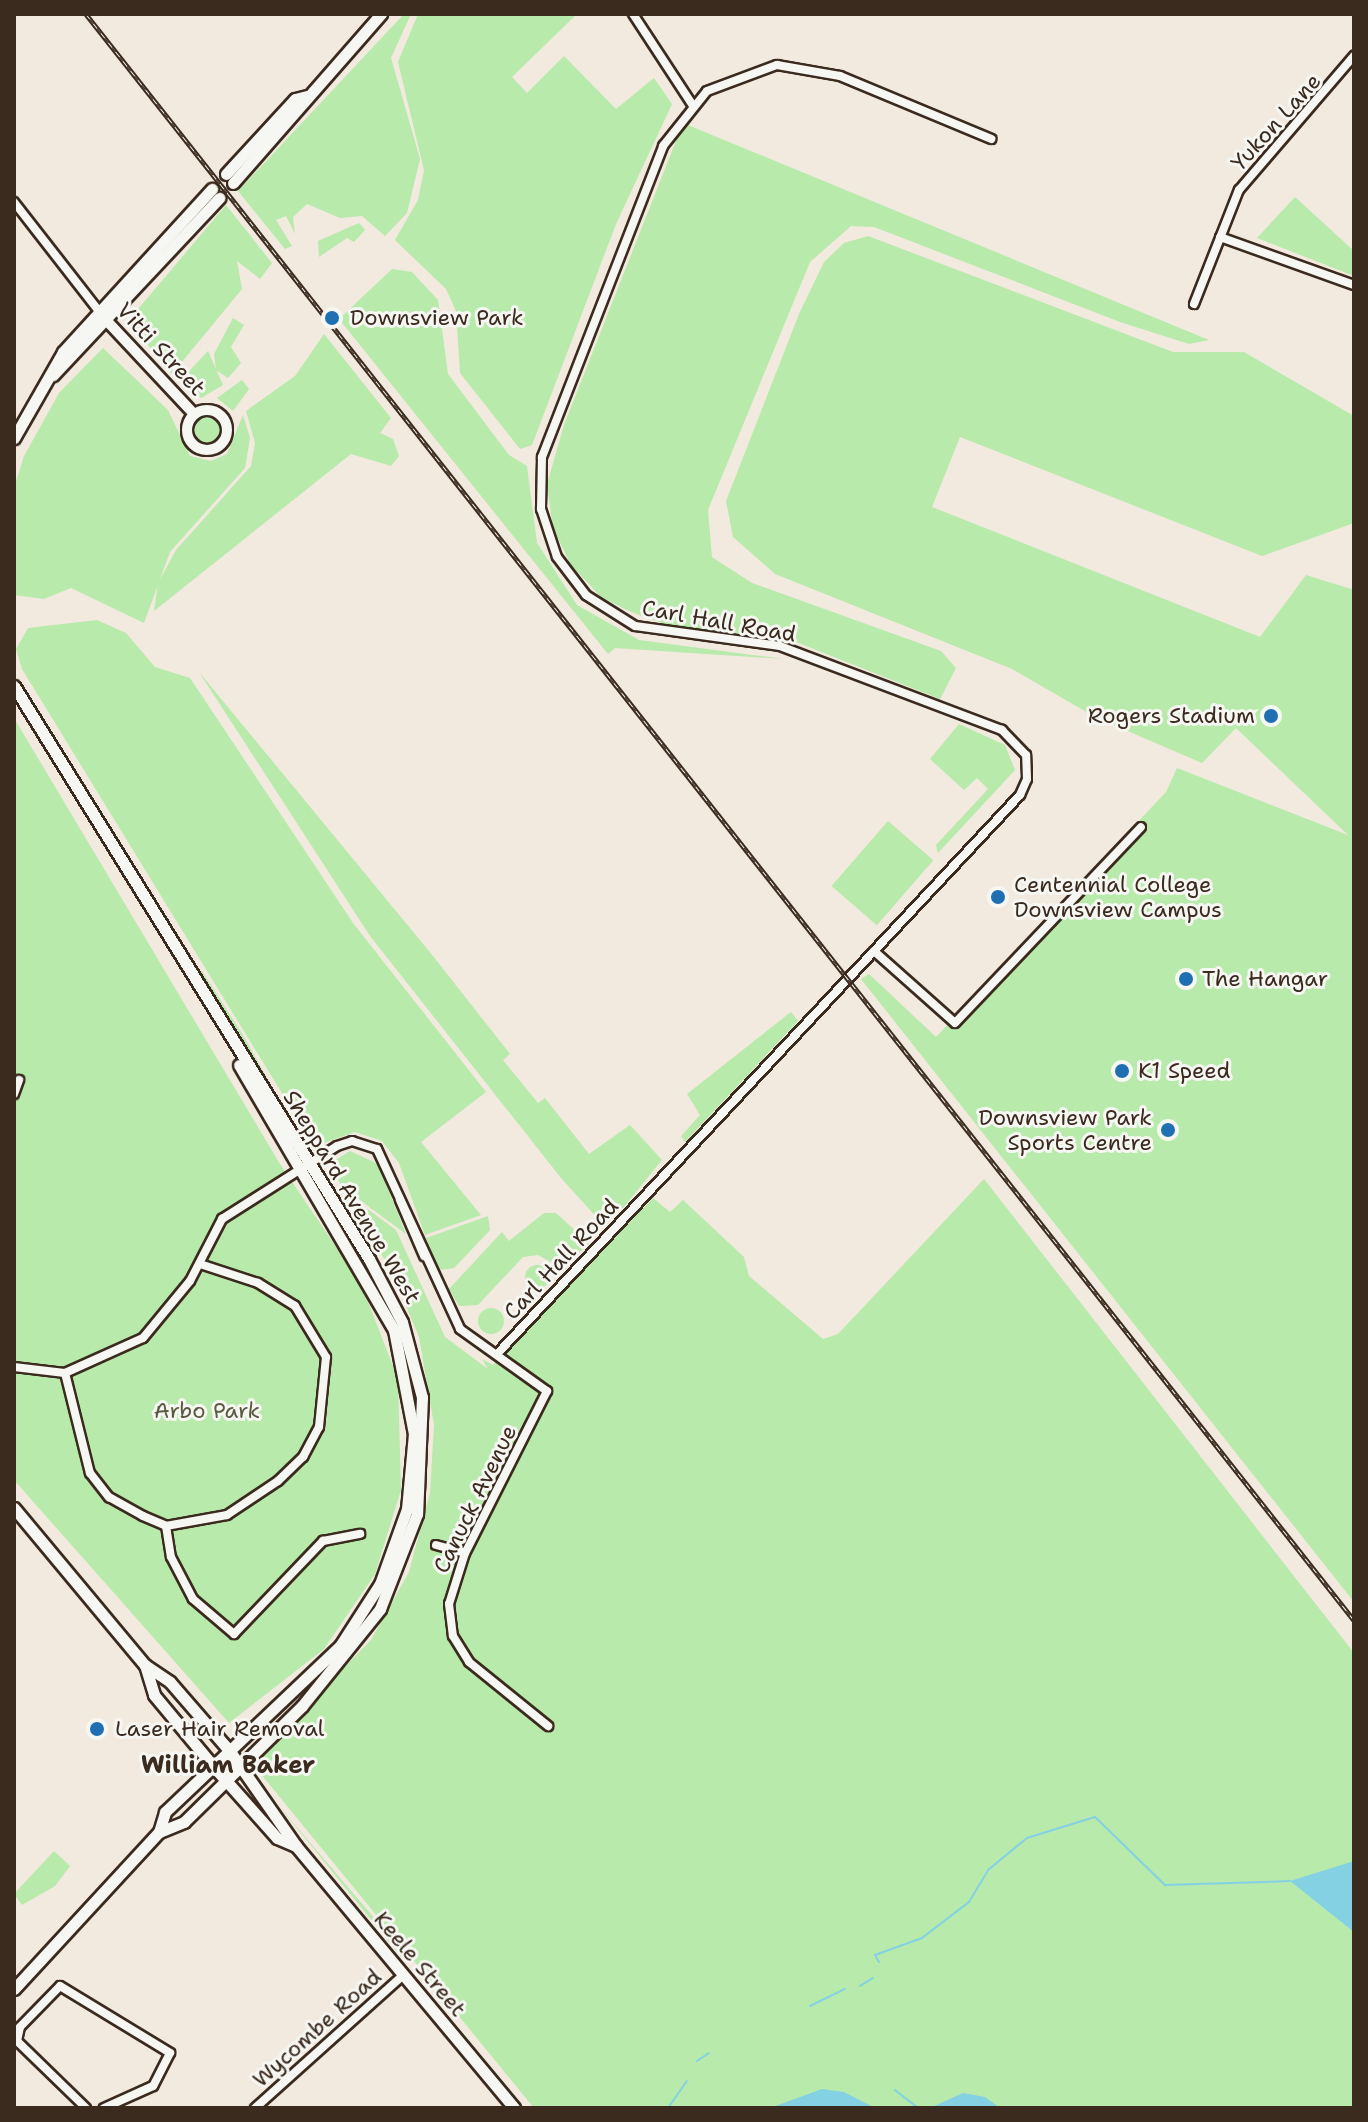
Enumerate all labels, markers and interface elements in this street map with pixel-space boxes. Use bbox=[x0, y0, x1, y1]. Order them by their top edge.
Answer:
street label: Yukon Lane bbox=[1226, 68, 1326, 176]
street label: Vitti Street bbox=[111, 297, 211, 401]
place label: Downsview Park bbox=[350, 305, 524, 331]
marker: Downsview Park bbox=[321, 307, 343, 329]
street label: Carl Hall Road bbox=[640, 594, 798, 648]
place label: Rogers Stadium bbox=[1088, 703, 1255, 729]
marker: Rogers Stadium bbox=[1262, 707, 1280, 725]
place label: Centennial College Downsview Campus bbox=[1014, 871, 1222, 922]
marker: Centennial College Downsview Campus bbox=[989, 888, 1007, 906]
place label: The Hangar bbox=[1202, 966, 1328, 992]
marker: The Hangar bbox=[1177, 970, 1195, 988]
place label: K1 Speed bbox=[1138, 1058, 1231, 1084]
marker: K1 Speed bbox=[1113, 1062, 1131, 1080]
street label: Sheppard Avenue West bbox=[278, 1085, 426, 1309]
place label: Downsview Park Sports Centre bbox=[978, 1104, 1152, 1156]
marker: Downsview Park Sports Centre bbox=[1159, 1121, 1177, 1139]
street label: Carl Hall Road bbox=[498, 1193, 624, 1325]
park label: Arbo Park bbox=[154, 1398, 260, 1424]
street label: Canuck Avenue bbox=[428, 1421, 522, 1577]
place label: Laser Hair Removal bbox=[115, 1716, 324, 1742]
marker: Laser Hair Removal bbox=[86, 1718, 108, 1740]
district label: William Baker bbox=[141, 1752, 315, 1780]
street label: Keele Street bbox=[368, 1906, 472, 2022]
street label: Wycombe Road bbox=[247, 1963, 387, 2093]

